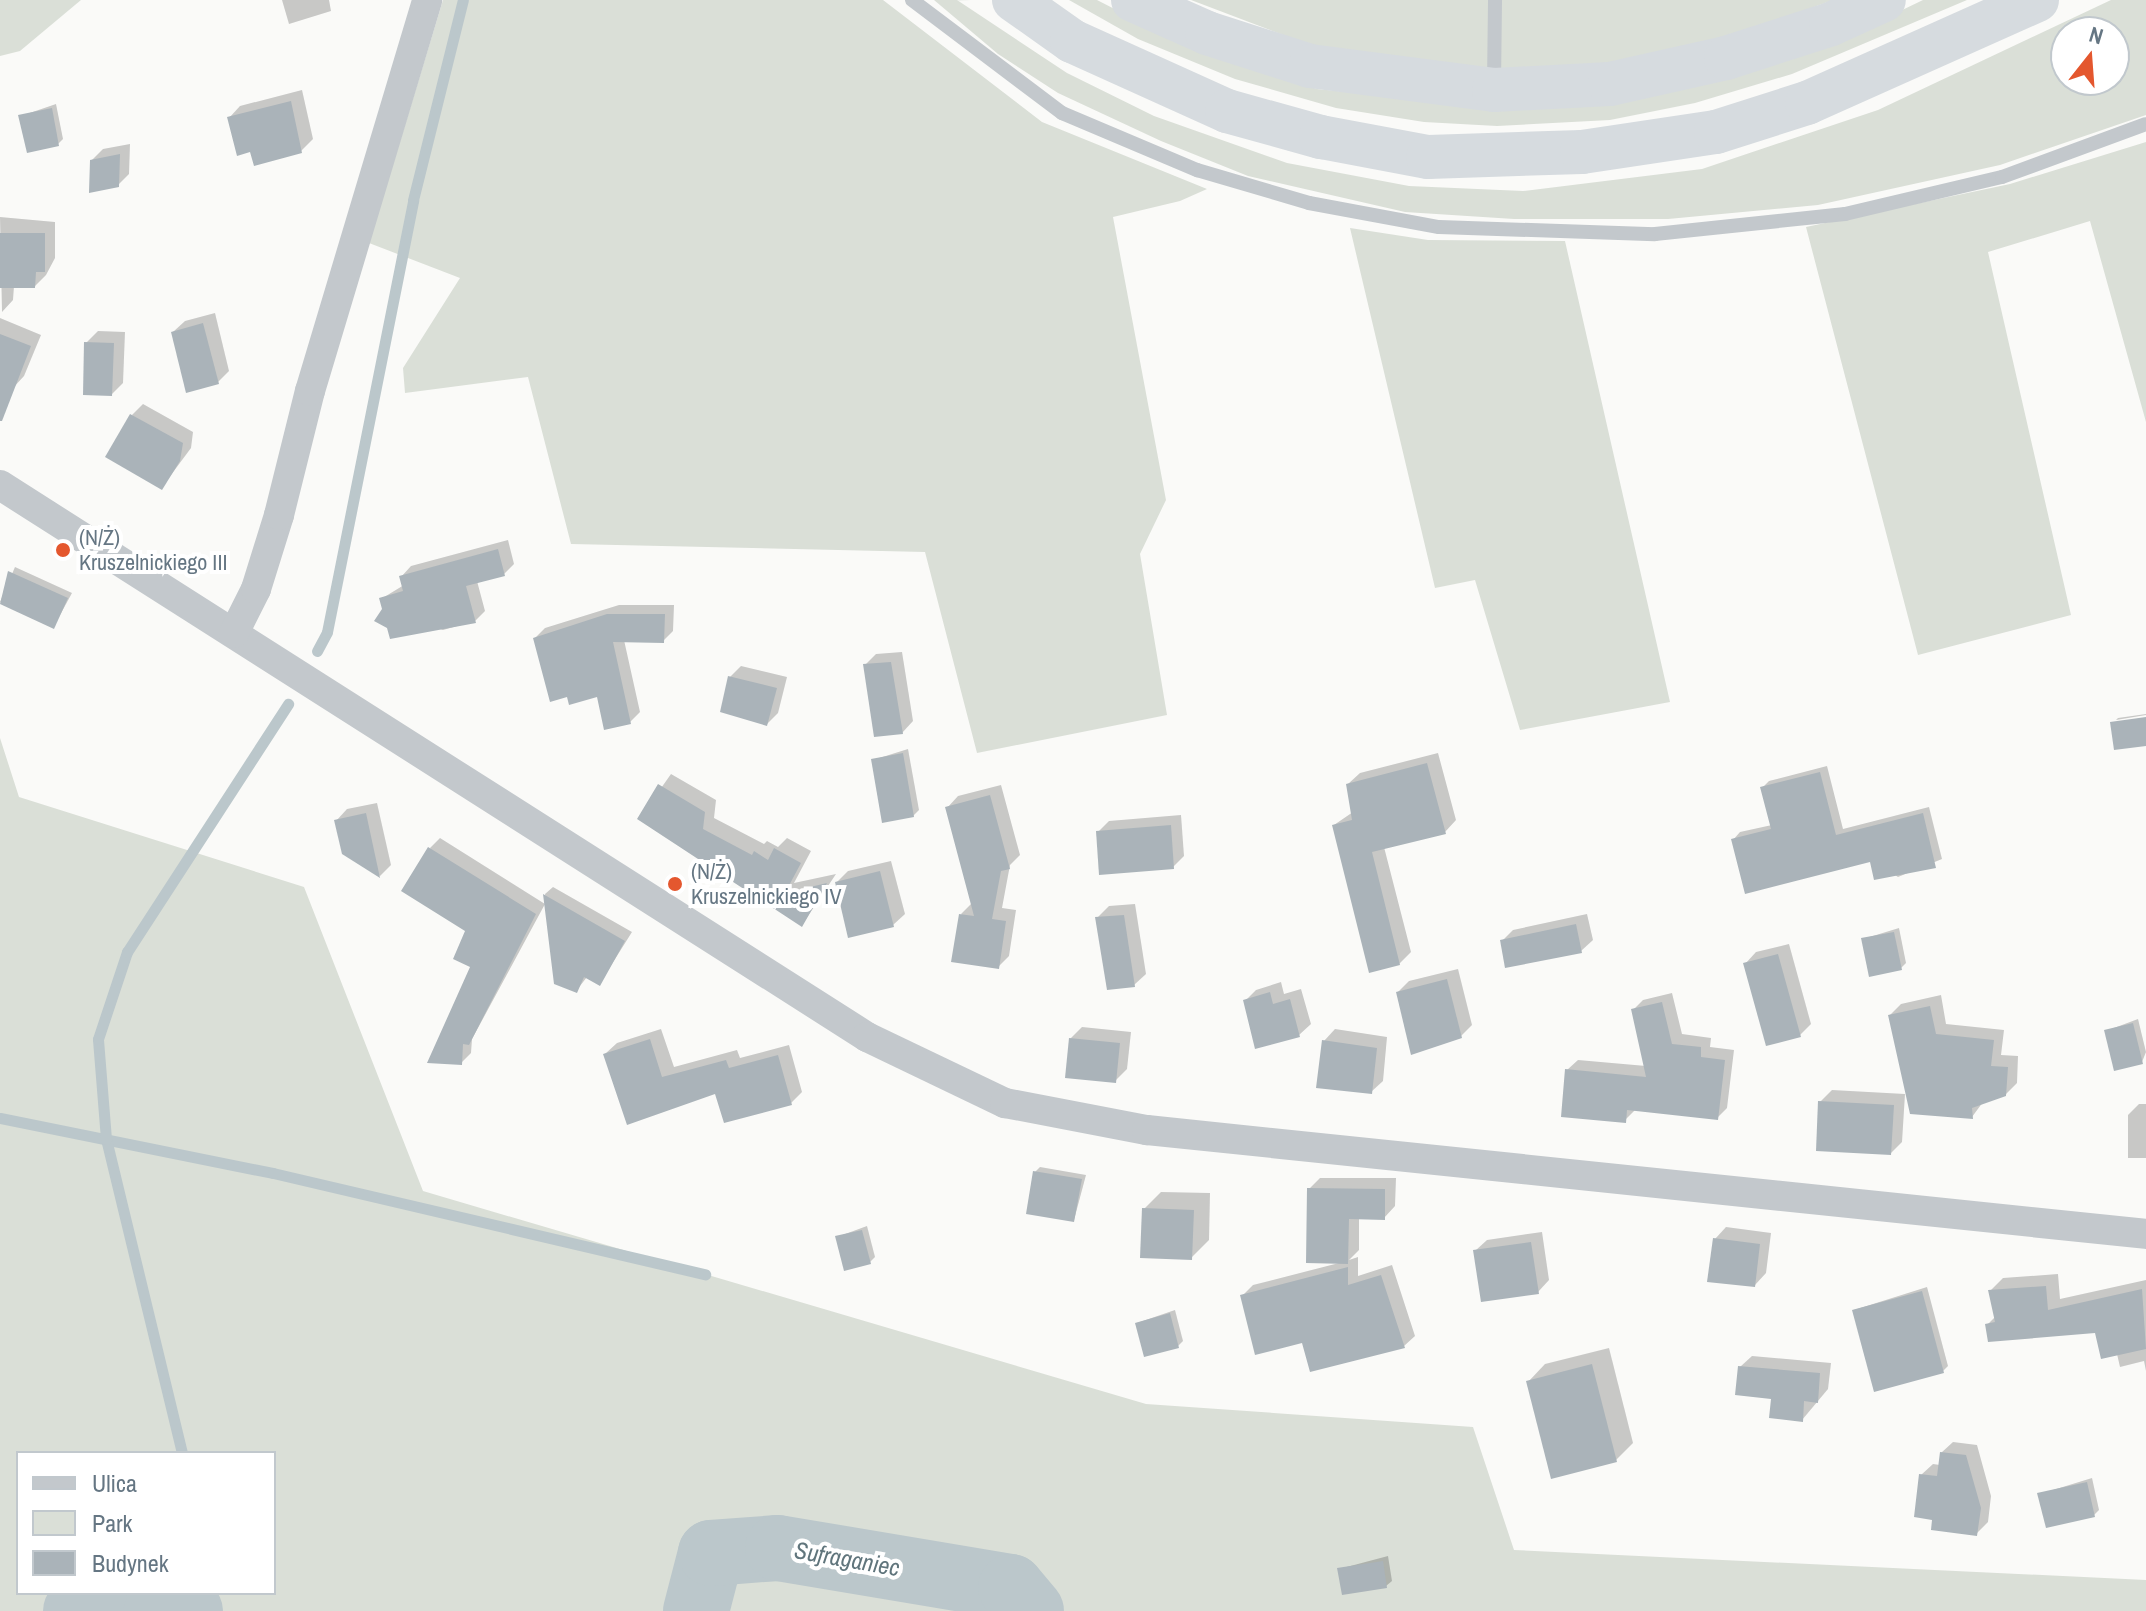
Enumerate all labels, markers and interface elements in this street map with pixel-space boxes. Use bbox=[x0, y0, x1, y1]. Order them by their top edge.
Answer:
north arrow bbox=[2050, 16, 2130, 96]
text: N bbox=[2086, 19, 2107, 51]
place label: (N/Ż) Kruszelnickiego III bbox=[79, 524, 227, 576]
marker: (N/Ż) Kruszelnickiego III bbox=[54, 541, 72, 559]
place label: (N/Ż) Kruszelnickiego IV bbox=[691, 858, 841, 910]
marker: (N/Ż) Kruszelnickiego IV bbox=[666, 875, 684, 893]
legend bbox=[16, 1451, 276, 1595]
text: Ulica bbox=[92, 1467, 137, 1499]
text: Park bbox=[92, 1507, 132, 1539]
water label: Sufraganiec bbox=[792, 1536, 902, 1582]
text: Budynek bbox=[92, 1547, 169, 1579]

